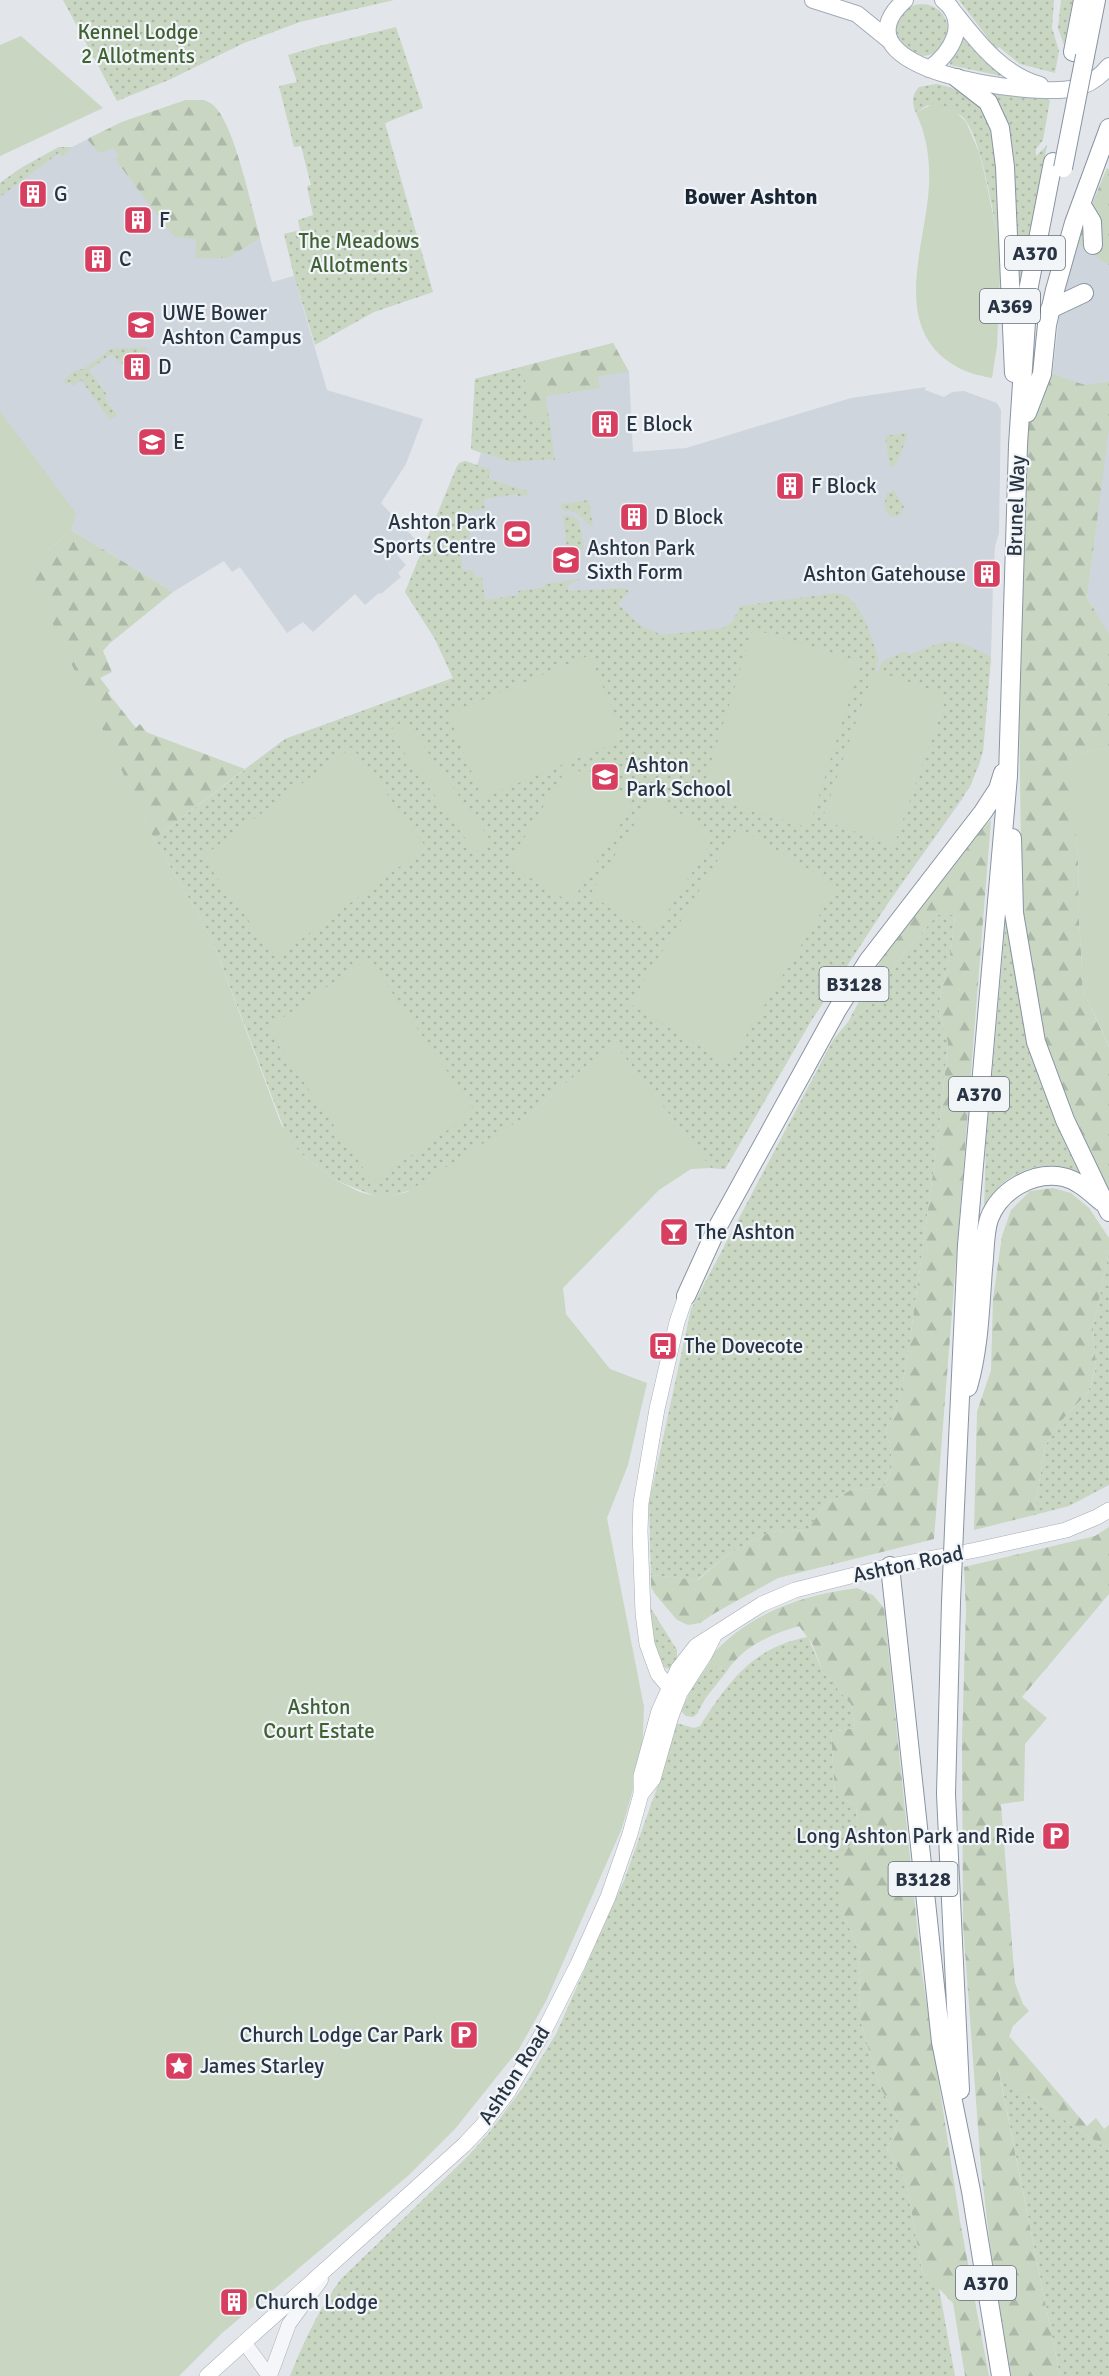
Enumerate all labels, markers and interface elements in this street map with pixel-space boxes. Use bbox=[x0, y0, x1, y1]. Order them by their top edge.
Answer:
park label: Kennel Lodge 2 Allotments bbox=[78, 19, 198, 69]
building icon: G bbox=[17, 178, 49, 210]
place label: G bbox=[54, 181, 68, 207]
district label: Bower Ashton bbox=[684, 183, 818, 210]
building icon: F bbox=[122, 204, 154, 236]
place label: F bbox=[159, 207, 170, 233]
park label: The Meadows Allotments bbox=[298, 228, 420, 278]
road number: A370 bbox=[1005, 236, 1065, 270]
building icon: C bbox=[82, 243, 114, 275]
place label: C bbox=[119, 246, 132, 272]
road number: A369 bbox=[980, 289, 1040, 323]
place label: UWE Bower Ashton Campus bbox=[162, 300, 301, 350]
school or university icon: UWE Bower Ashton Campus bbox=[125, 309, 157, 341]
building icon: D bbox=[121, 351, 153, 383]
place label: D bbox=[158, 354, 172, 380]
building icon: E Block bbox=[589, 408, 621, 440]
place label: E Block bbox=[626, 411, 693, 437]
school or university icon: E bbox=[136, 426, 168, 458]
place label: E bbox=[173, 429, 185, 455]
street label: Brunel Way bbox=[1001, 455, 1031, 557]
building icon: F Block bbox=[774, 470, 806, 502]
place label: F Block bbox=[811, 473, 877, 499]
building icon: D Block bbox=[618, 501, 650, 533]
place label: D Block bbox=[655, 504, 724, 530]
place label: Ashton Park Sports Centre bbox=[373, 509, 496, 559]
sports icon: Ashton Park Sports Centre bbox=[501, 518, 533, 550]
place label: Ashton Park Sixth Form bbox=[587, 535, 695, 585]
school or university icon: Ashton Park Sixth Form bbox=[550, 544, 582, 576]
building icon: Ashton Gatehouse bbox=[971, 558, 1003, 590]
place label: Ashton Gatehouse bbox=[803, 561, 966, 587]
place label: Ashton Park School bbox=[626, 752, 732, 802]
school or university icon: Ashton Park School bbox=[589, 761, 621, 793]
road number: B3128 bbox=[820, 967, 888, 1001]
road number: A370 bbox=[949, 1077, 1009, 1111]
bar icon: The Ashton bbox=[658, 1216, 690, 1248]
place label: The Ashton bbox=[695, 1219, 795, 1245]
bus stop icon: The Dovecote bbox=[647, 1330, 679, 1362]
place label: The Dovecote bbox=[684, 1333, 803, 1359]
street label: Ashton Road bbox=[850, 1540, 966, 1588]
park label: Ashton Court Estate bbox=[263, 1694, 375, 1744]
parking icon: Long Ashton Park and Ride bbox=[1040, 1820, 1072, 1852]
place label: Long Ashton Park and Ride bbox=[796, 1823, 1035, 1849]
road number: B3128 bbox=[888, 1862, 958, 1896]
parking icon: Church Lodge Car Park bbox=[448, 2019, 480, 2051]
street label: Ashton Road bbox=[472, 2021, 556, 2129]
place label: Church Lodge Car Park bbox=[240, 2022, 443, 2048]
place icon: James Starley bbox=[163, 2050, 195, 2082]
place label: James Starley bbox=[200, 2053, 324, 2079]
road number: A370 bbox=[956, 2266, 1016, 2300]
building icon: Church Lodge bbox=[218, 2286, 250, 2318]
place label: Church Lodge bbox=[255, 2289, 378, 2315]

